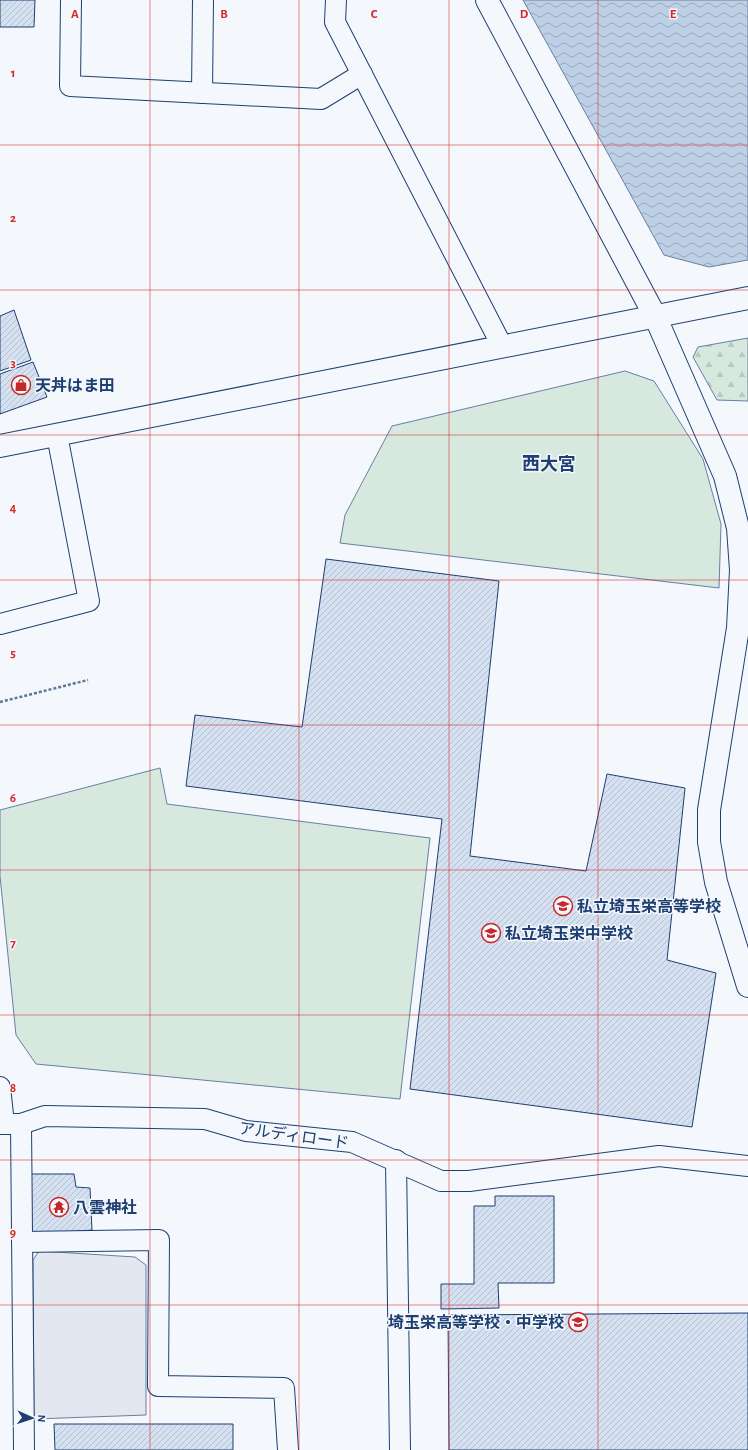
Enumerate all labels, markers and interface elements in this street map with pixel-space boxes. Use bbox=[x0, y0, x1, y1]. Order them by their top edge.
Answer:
text: A bbox=[71, 8, 79, 21]
text: B bbox=[220, 8, 228, 21]
text: C bbox=[371, 8, 378, 21]
text: D bbox=[520, 8, 529, 21]
text: E bbox=[670, 8, 677, 21]
text: 1 bbox=[11, 67, 15, 80]
text: 2 bbox=[10, 212, 16, 225]
text: 3 bbox=[10, 357, 16, 370]
shop icon: 天丼はま田 bbox=[10, 374, 32, 396]
place label: 天丼はま田 bbox=[35, 376, 115, 394]
district label: 西大宮 bbox=[522, 455, 576, 474]
text: 4 bbox=[10, 502, 17, 515]
text: 5 bbox=[10, 647, 16, 660]
text: 6 bbox=[10, 792, 16, 805]
school or university icon: 私立埼玉栄高等学校 bbox=[552, 895, 574, 917]
place label: 私立埼玉栄高等学校 bbox=[577, 898, 721, 915]
school or university icon: 私立埼玉栄中学校 bbox=[480, 922, 502, 944]
place label: 私立埼玉栄中学校 bbox=[505, 925, 633, 942]
text: 7 bbox=[10, 937, 16, 950]
text: 8 bbox=[10, 1082, 16, 1095]
street label: アルディロード bbox=[238, 1119, 350, 1152]
temple icon: 八雲神社 bbox=[48, 1196, 70, 1218]
place label: 八雲神社 bbox=[73, 1198, 137, 1216]
text: 9 bbox=[10, 1227, 16, 1240]
school or university icon: 埼玉栄高等学校・中学校 bbox=[567, 1311, 589, 1333]
place label: 埼玉栄高等学校・中学校 bbox=[388, 1314, 564, 1331]
north arrow bbox=[12, 1398, 52, 1438]
text: N bbox=[36, 1414, 47, 1423]

